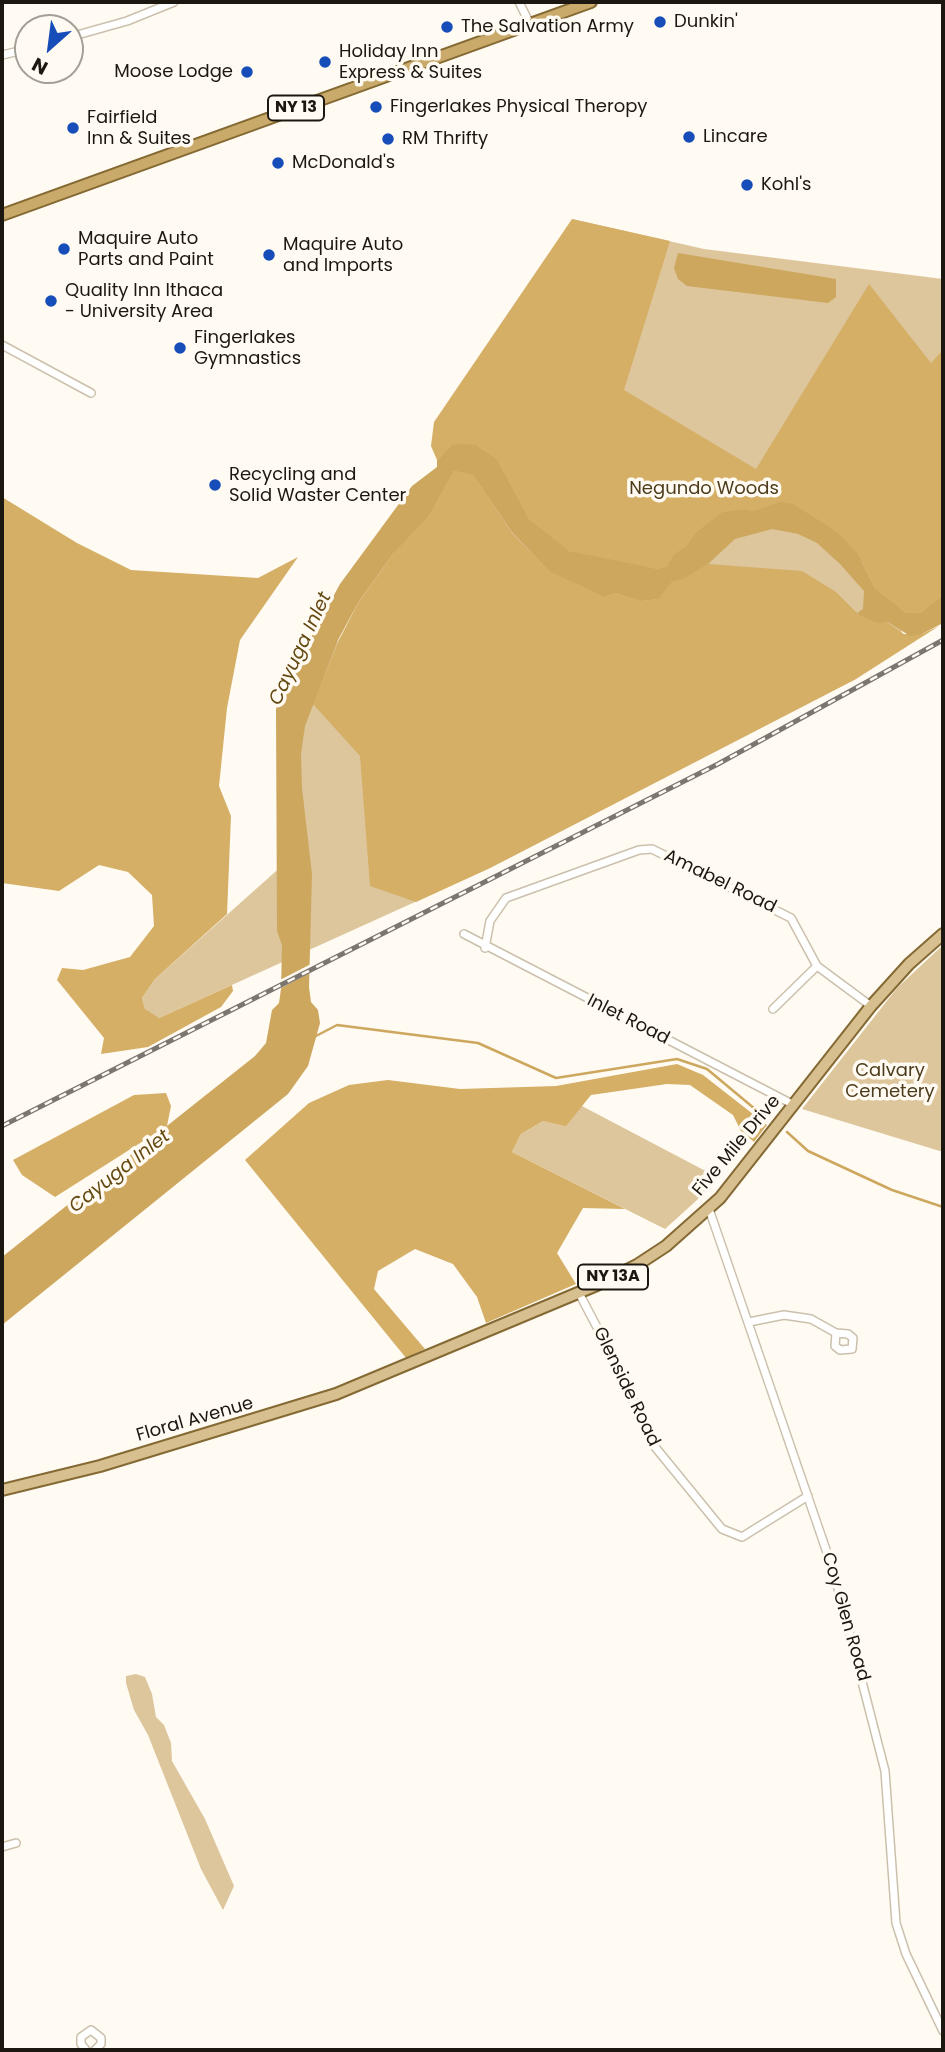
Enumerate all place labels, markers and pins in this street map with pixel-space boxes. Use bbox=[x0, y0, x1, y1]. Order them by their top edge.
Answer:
place label: Dunkin' bbox=[674, 11, 738, 33]
marker: Dunkin' bbox=[652, 14, 668, 30]
place label: The Salvation Army bbox=[461, 16, 634, 38]
marker: The Salvation Army bbox=[439, 19, 455, 35]
place label: Holiday Inn Express & Suites bbox=[339, 41, 482, 84]
marker: Holiday Inn Express & Suites bbox=[317, 54, 333, 70]
place label: Moose Lodge bbox=[114, 61, 233, 83]
marker: Moose Lodge bbox=[239, 64, 255, 80]
place label: Fingerlakes Physical Theropy bbox=[390, 96, 647, 118]
marker: Fingerlakes Physical Theropy bbox=[368, 99, 384, 115]
place label: Fairfield Inn & Suites bbox=[87, 107, 191, 150]
marker: Fairfield Inn & Suites bbox=[65, 120, 81, 136]
place label: Lincare bbox=[703, 126, 768, 148]
place label: RM Thrifty bbox=[402, 128, 488, 150]
marker: Lincare bbox=[681, 129, 697, 145]
marker: RM Thrifty bbox=[380, 131, 396, 147]
place label: McDonald's bbox=[292, 152, 395, 174]
marker: McDonald's bbox=[270, 155, 286, 171]
place label: Kohl's bbox=[761, 174, 812, 196]
marker: Kohl's bbox=[739, 177, 755, 193]
place label: Maquire Auto Parts and Paint bbox=[78, 228, 214, 270]
place label: Maquire Auto and Imports bbox=[283, 234, 403, 276]
marker: Maquire Auto Parts and Paint bbox=[56, 241, 72, 257]
marker: Maquire Auto and Imports bbox=[261, 247, 277, 263]
place label: Quality Inn Ithaca - University Area bbox=[65, 280, 223, 322]
marker: Quality Inn Ithaca - University Area bbox=[43, 293, 59, 309]
place label: Fingerlakes Gymnastics bbox=[194, 327, 301, 370]
marker: Fingerlakes Gymnastics bbox=[172, 340, 188, 356]
place label: Recycling and Solid Waster Center bbox=[229, 464, 406, 506]
marker: Recycling and Solid Waster Center bbox=[207, 477, 223, 493]

